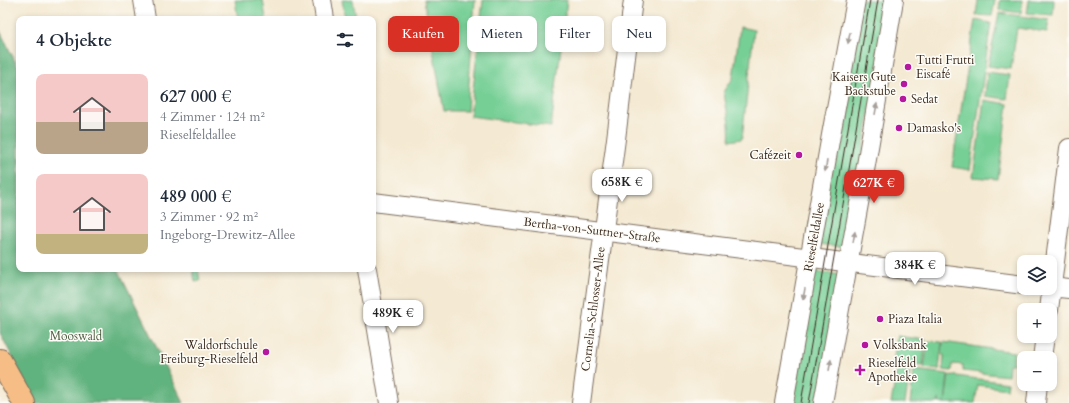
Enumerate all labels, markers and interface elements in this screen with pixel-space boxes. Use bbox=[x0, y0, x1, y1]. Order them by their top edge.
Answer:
chip: Kaufen bbox=[388, 16, 459, 52]
chip: Mieten bbox=[467, 16, 537, 52]
chip: Filter bbox=[545, 16, 604, 52]
chip: Neu bbox=[612, 16, 666, 52]
text: 4 Objekte bbox=[36, 29, 112, 52]
icon: filters bbox=[334, 29, 356, 51]
one-way arrow bbox=[846, 32, 852, 45]
place label: Tutti Frutti Eiscafé bbox=[916, 52, 975, 82]
marker: Tutti Frutti Eiscafé bbox=[903, 62, 913, 72]
place label: Kaisers Gute Backstube bbox=[832, 69, 896, 99]
marker: Kaisers Gute Backstube bbox=[899, 79, 909, 89]
text: 627 000 € bbox=[160, 85, 232, 108]
icon: home bbox=[68, 90, 116, 138]
place label: Sedat bbox=[911, 91, 938, 107]
marker: Sedat bbox=[898, 94, 908, 104]
one-way arrow bbox=[873, 103, 879, 115]
text: 4 Zimmer · 124 m² bbox=[160, 108, 265, 126]
place label: Damasko's bbox=[907, 120, 961, 136]
marker: Damasko's bbox=[894, 123, 904, 133]
text: Rieselfeldallee bbox=[160, 126, 236, 144]
place label: Cafézeit bbox=[750, 147, 791, 163]
marker: Cafézeit bbox=[794, 150, 804, 160]
one-way arrow bbox=[822, 160, 828, 172]
pin: 658K € bbox=[589, 169, 655, 203]
pin: 627K € bbox=[841, 170, 907, 204]
text: 658K € bbox=[601, 173, 643, 191]
text: 627K € bbox=[853, 174, 895, 192]
text: 489 000 € bbox=[160, 185, 232, 208]
icon: home bbox=[68, 190, 116, 238]
street label: Rieselfeldallee bbox=[800, 201, 828, 273]
text: 3 Zimmer · 92 m² bbox=[160, 208, 258, 226]
street label: Bertha-von-Suttner-Straße bbox=[523, 214, 661, 246]
text: Ingeborg-Drewitz-Allee bbox=[160, 226, 296, 244]
one-way arrow bbox=[851, 231, 857, 243]
street label: Cornelia-Schlosser-Allee bbox=[577, 246, 609, 372]
pin: 384K € bbox=[882, 252, 948, 286]
map controls bbox=[1017, 255, 1057, 391]
button: layers bbox=[1017, 255, 1057, 295]
text: 384K € bbox=[894, 256, 936, 274]
one-way arrow bbox=[800, 288, 806, 300]
pin: 489K € bbox=[360, 300, 426, 334]
button: + bbox=[1017, 303, 1057, 343]
text: 489K € bbox=[372, 304, 414, 322]
place label: Piaza Italia bbox=[888, 311, 943, 327]
marker: Piaza Italia bbox=[875, 314, 885, 324]
park label: Mooswald bbox=[50, 328, 103, 344]
place label: Waldorfschule Freiburg-Rieselfeld bbox=[160, 337, 259, 367]
place label: Volksbank bbox=[873, 337, 927, 353]
marker: Volksbank bbox=[860, 340, 870, 350]
marker: Waldorfschule Freiburg-Rieselfeld bbox=[261, 347, 271, 357]
button: − bbox=[1017, 351, 1057, 391]
place label: Rieselfeld Apotheke bbox=[868, 355, 917, 385]
one-way arrow bbox=[827, 359, 833, 371]
marker: Rieselfeld Apotheke bbox=[855, 365, 865, 375]

